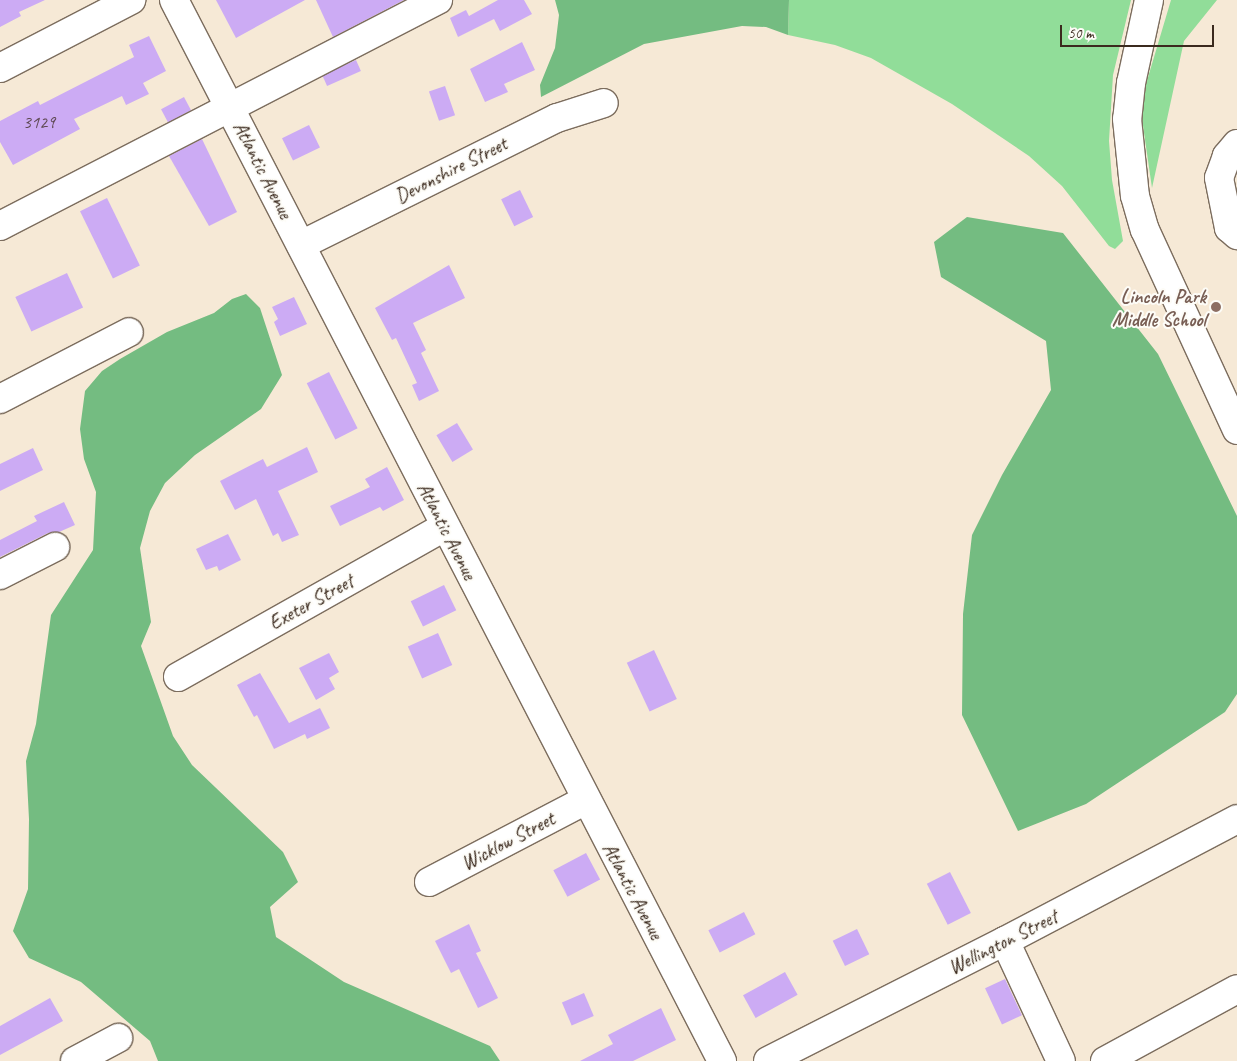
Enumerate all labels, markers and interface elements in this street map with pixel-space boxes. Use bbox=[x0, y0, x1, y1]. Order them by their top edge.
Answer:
scale bar bbox=[1062, 15, 1216, 47]
text: 50 m bbox=[1068, 24, 1094, 43]
house number: 3129 bbox=[23, 111, 55, 133]
street label: Atlantic Avenue bbox=[228, 117, 298, 223]
street label: Devonshire Street bbox=[391, 131, 511, 209]
place label: Lincoln Park Middle School bbox=[1112, 284, 1206, 331]
marker: Lincoln Park Middle School bbox=[1210, 301, 1222, 313]
street label: Atlantic Avenue bbox=[412, 478, 482, 584]
street label: Exeter Street bbox=[265, 569, 357, 635]
street label: Wicklow Street bbox=[457, 806, 559, 876]
street label: Atlantic Avenue bbox=[598, 839, 668, 943]
street label: Wellington Street bbox=[945, 904, 1061, 980]

